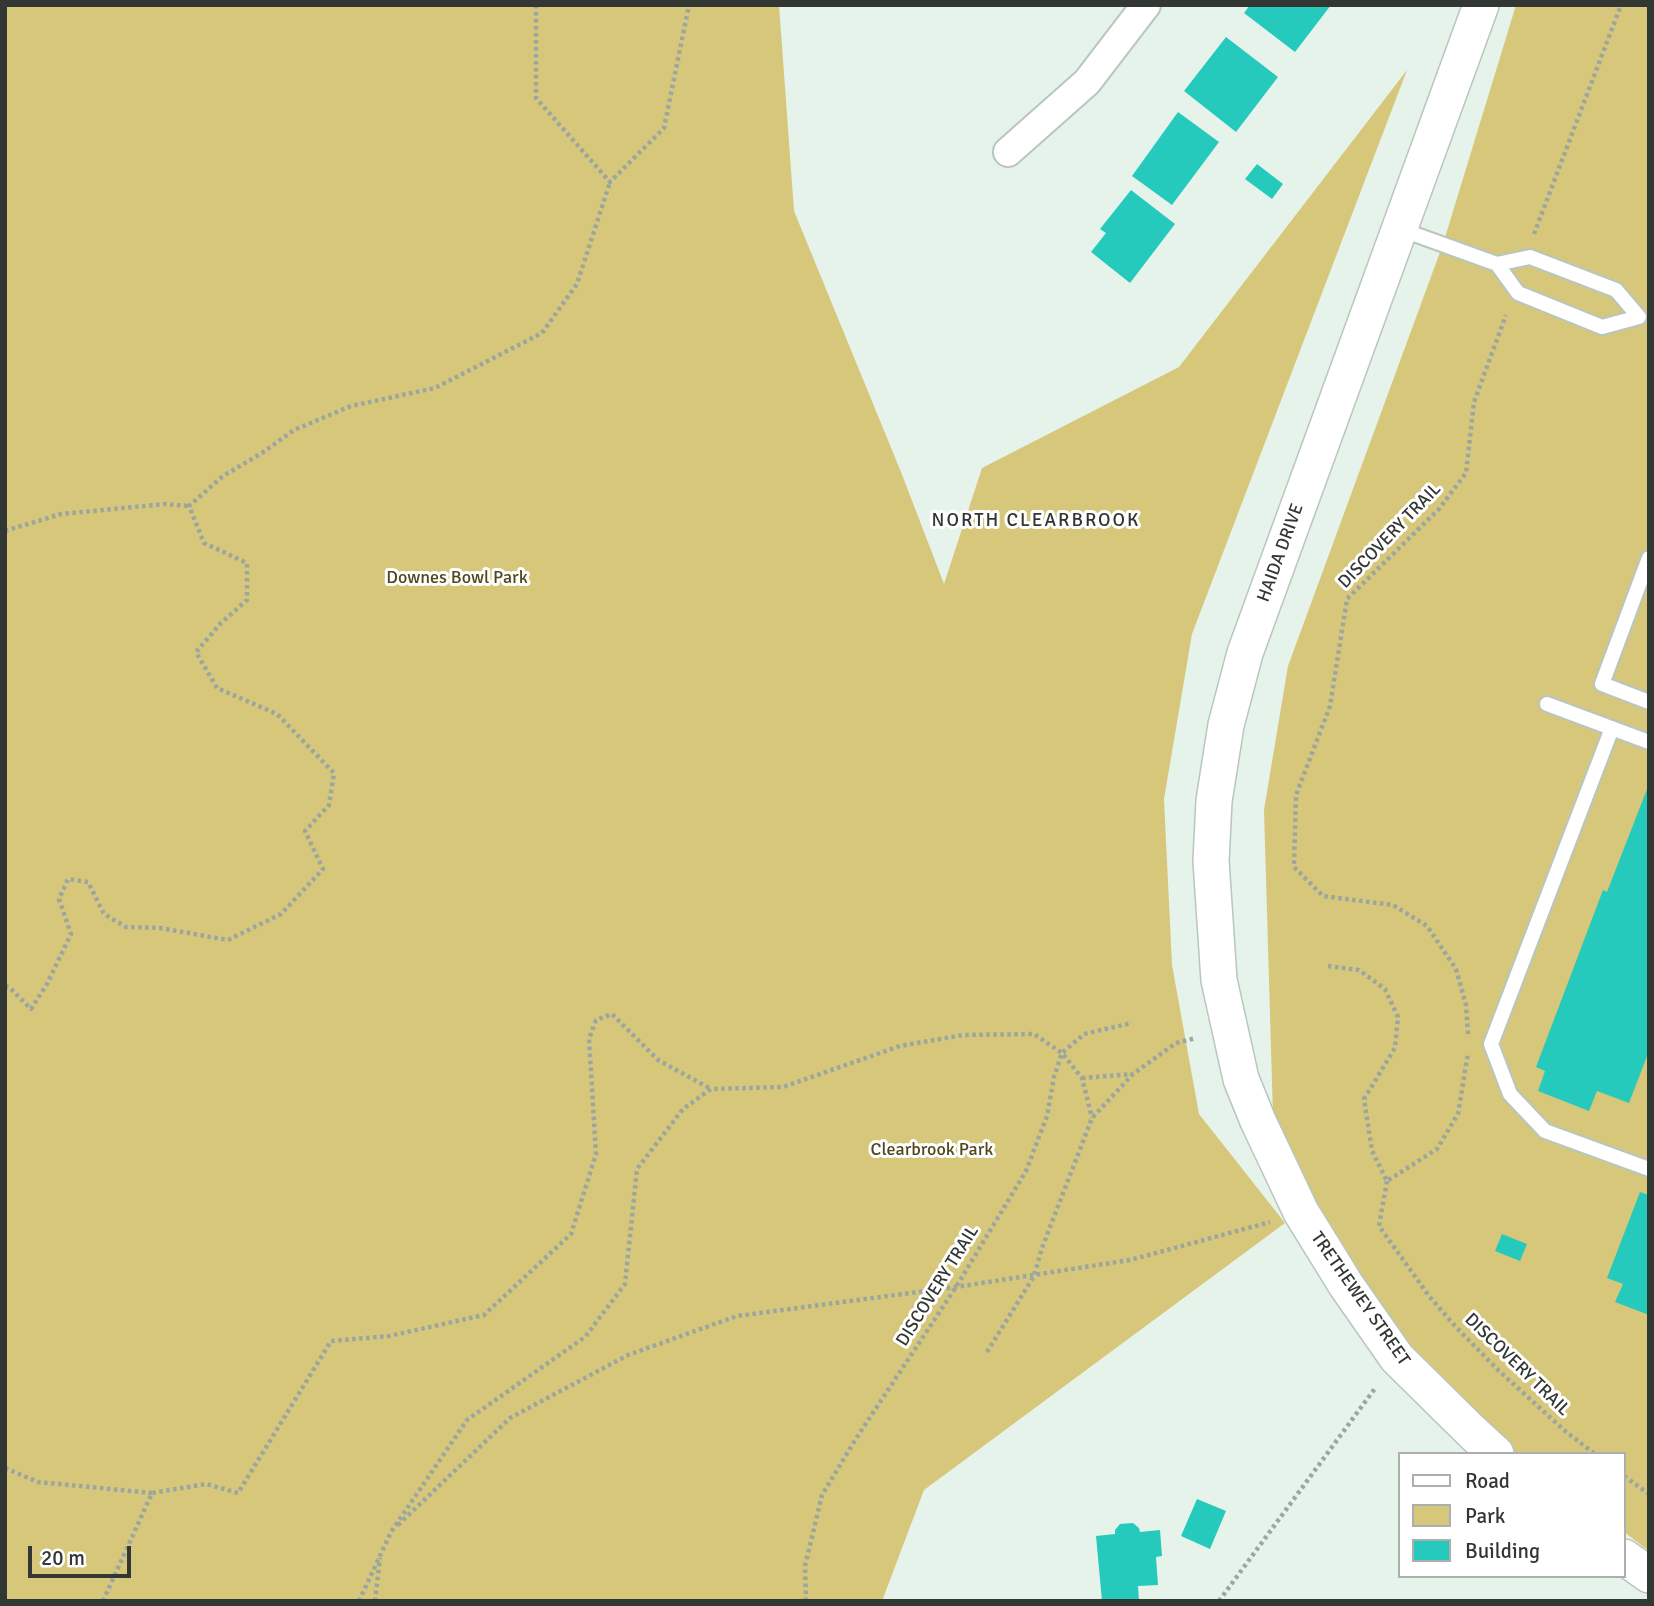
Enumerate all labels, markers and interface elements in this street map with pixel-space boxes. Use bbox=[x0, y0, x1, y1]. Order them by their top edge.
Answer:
street label: DISCOVERY TRAIL bbox=[1334, 479, 1446, 593]
street label: HAIDA DRIVE bbox=[1253, 501, 1309, 605]
district label: NORTH CLEARBROOK bbox=[934, 510, 1138, 532]
park label: Downes Bowl Park bbox=[386, 567, 528, 589]
park label: Clearbrook Park bbox=[871, 1139, 993, 1161]
street label: DISCOVERY TRAIL bbox=[892, 1222, 984, 1350]
street label: TRETHEWEY STREET bbox=[1306, 1228, 1414, 1370]
street label: DISCOVERY TRAIL bbox=[1460, 1309, 1574, 1421]
legend bbox=[1398, 1452, 1626, 1578]
text: Road bbox=[1465, 1468, 1510, 1494]
text: Park bbox=[1465, 1503, 1505, 1529]
scale bar bbox=[32, 1532, 135, 1576]
text: Building bbox=[1465, 1538, 1540, 1564]
text: 20 m bbox=[41, 1545, 85, 1571]

